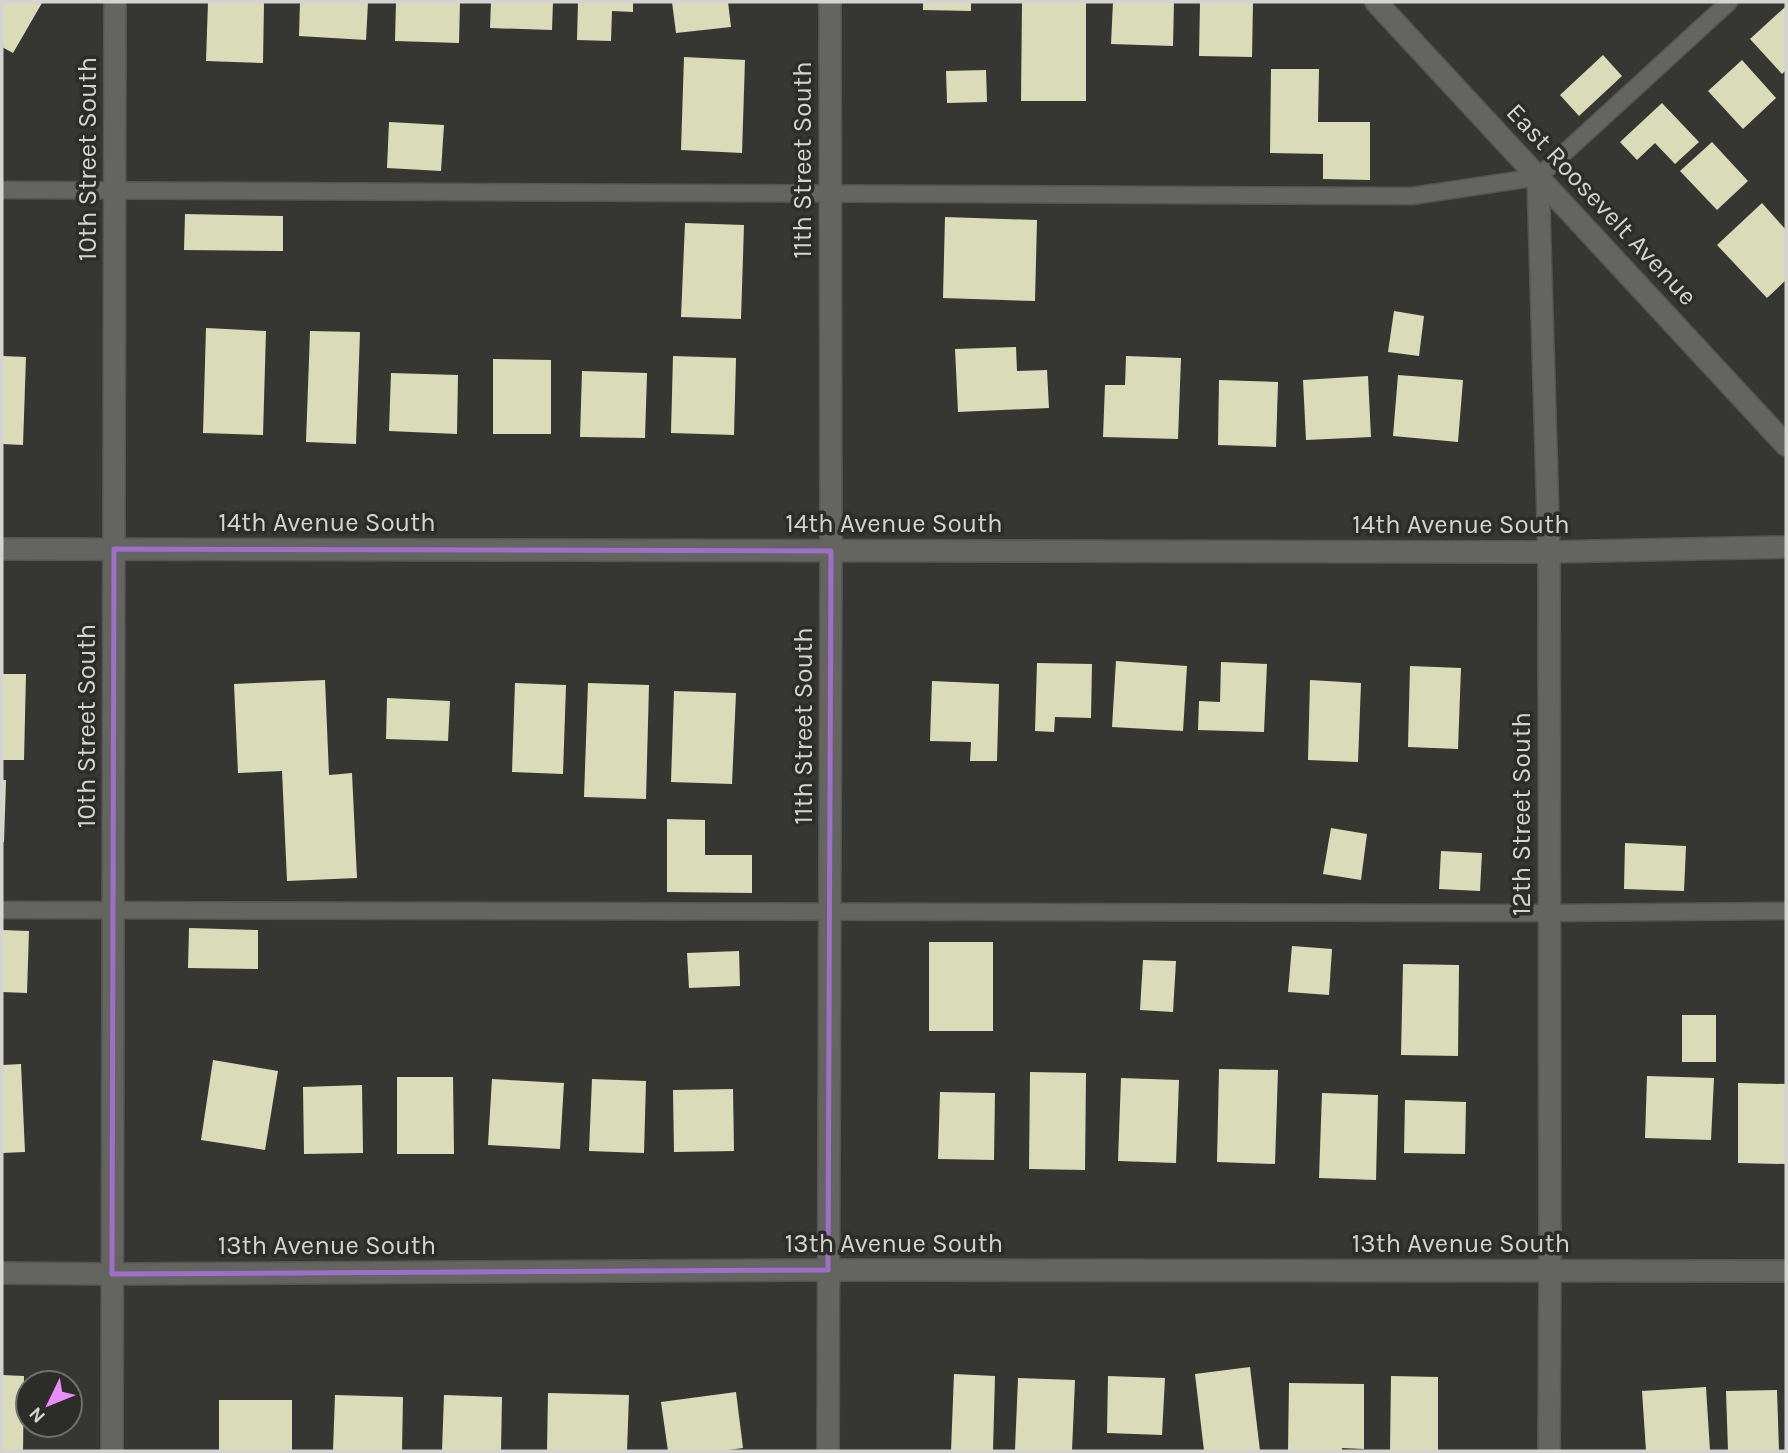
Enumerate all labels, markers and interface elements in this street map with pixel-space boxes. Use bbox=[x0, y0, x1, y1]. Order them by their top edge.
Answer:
street label: 10th Street South bbox=[72, 57, 103, 261]
street label: 11th Street South bbox=[787, 61, 818, 259]
street label: East Roosevelt Avenue bbox=[1500, 97, 1703, 312]
street label: 14th Avenue South bbox=[218, 507, 436, 538]
street label: 14th Avenue South bbox=[785, 508, 1003, 539]
street label: 14th Avenue South bbox=[1352, 509, 1570, 540]
street label: 10th Street South bbox=[71, 624, 102, 828]
street label: 11th Street South bbox=[788, 627, 819, 825]
street label: 12th Street South bbox=[1506, 712, 1537, 916]
street label: 13th Avenue South bbox=[785, 1228, 1003, 1259]
street label: 13th Avenue South bbox=[1352, 1228, 1570, 1259]
street label: 13th Avenue South bbox=[218, 1230, 436, 1261]
north arrow bbox=[14, 1369, 84, 1439]
text: N bbox=[25, 1402, 50, 1427]

